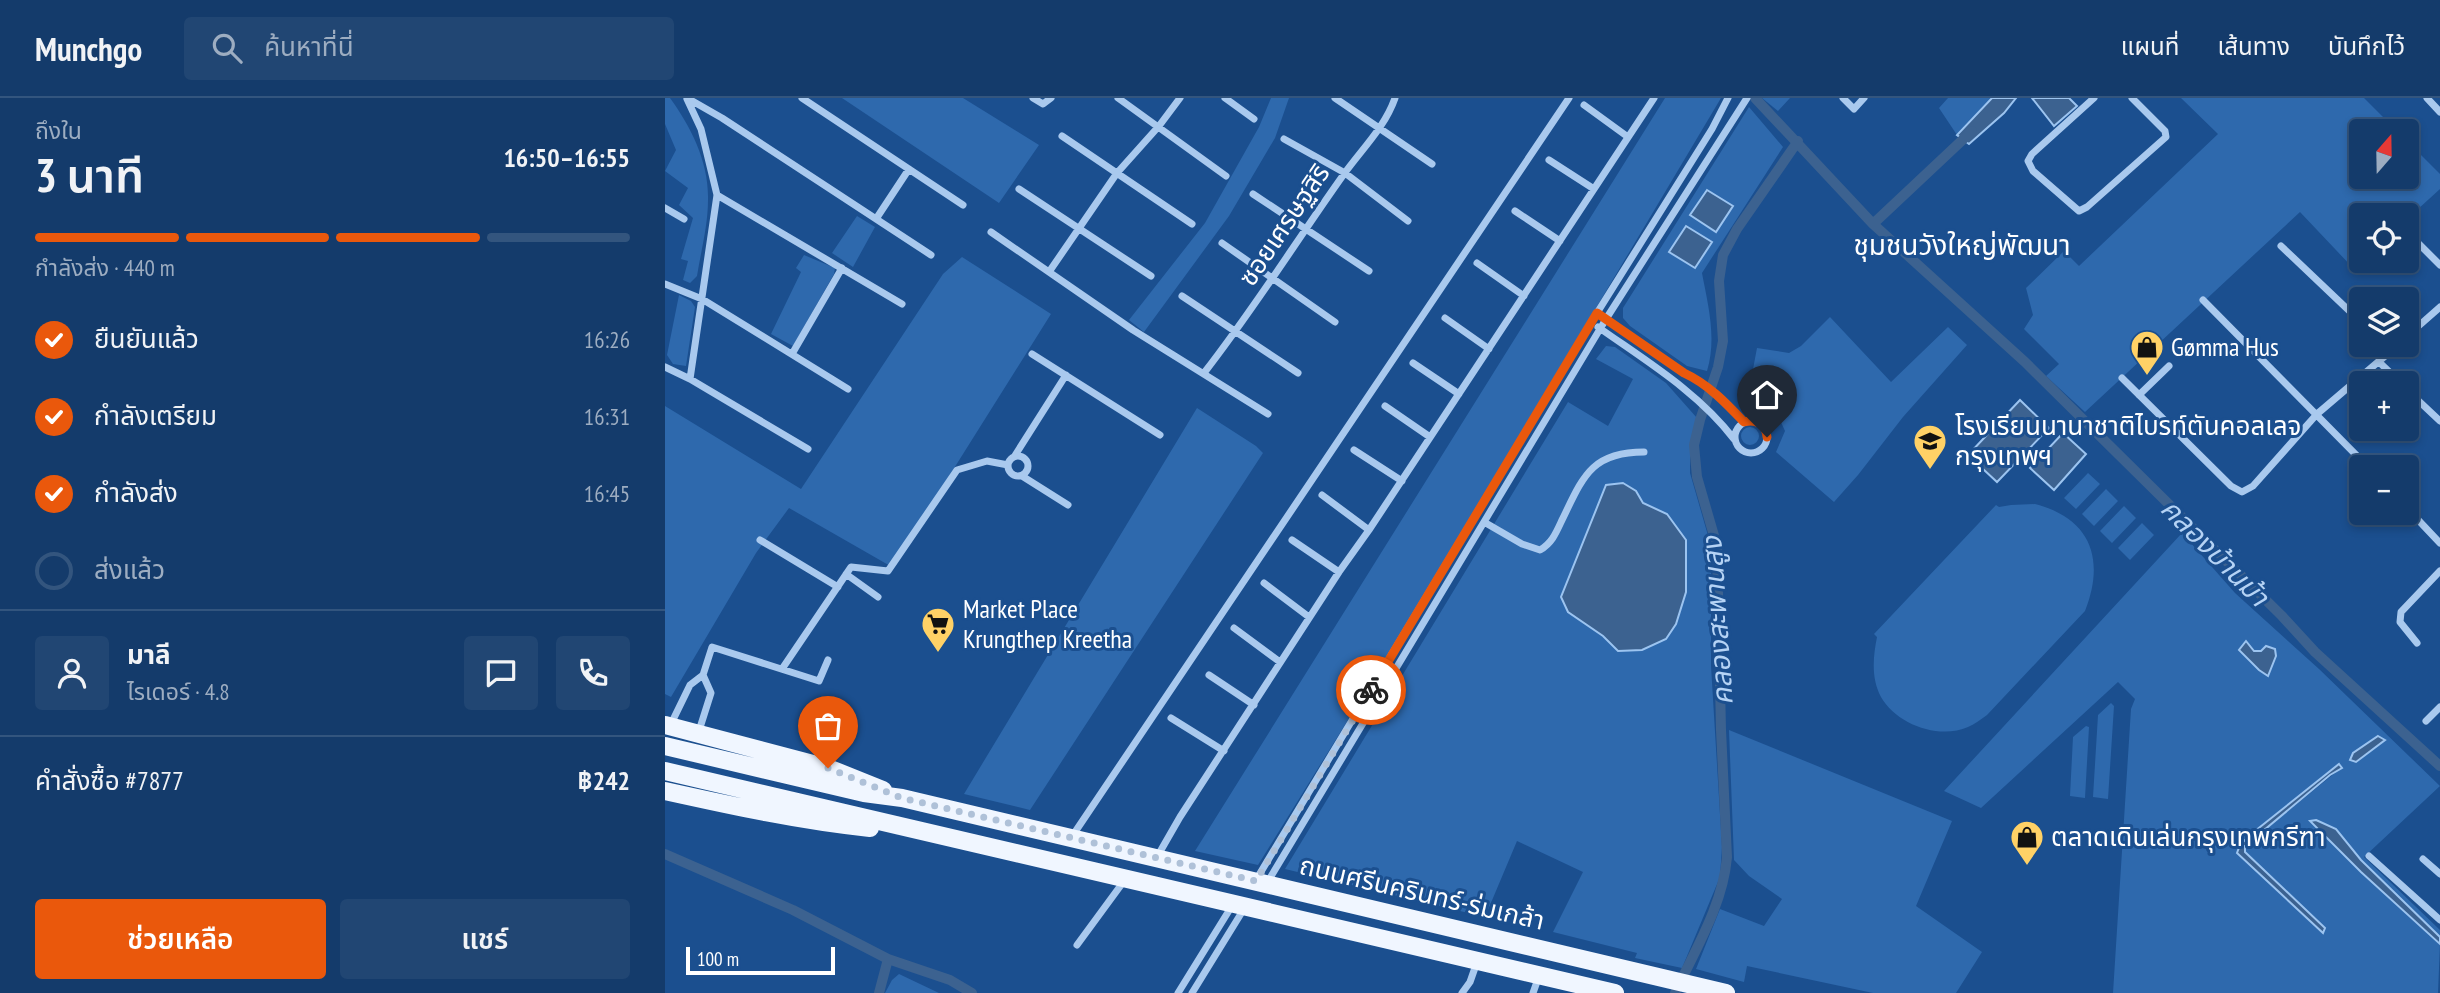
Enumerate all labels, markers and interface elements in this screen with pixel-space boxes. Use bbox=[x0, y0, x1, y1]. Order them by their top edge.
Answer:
search box bbox=[184, 17, 674, 80]
text: Munchgo bbox=[35, 27, 142, 70]
icon: search bbox=[208, 29, 246, 67]
text: ค้นหาที่นี่ bbox=[264, 30, 354, 63]
text: แผนที่ bbox=[2121, 31, 2179, 62]
text: เส้นทาง bbox=[2217, 31, 2290, 62]
text: บันทึกไว้ bbox=[2328, 31, 2405, 62]
text: ถึงใน bbox=[35, 116, 82, 145]
north arrow bbox=[2349, 119, 2419, 189]
map controls bbox=[2349, 119, 2419, 525]
text: 16:50–16:55 bbox=[503, 141, 630, 174]
text: 3 นาที bbox=[35, 145, 144, 205]
street label: ซอยเศรษฐสิริ bbox=[1231, 158, 1336, 292]
button: locate bbox=[2349, 203, 2419, 273]
district label: ชุมชนวังใหญ่พัฒนา bbox=[1853, 226, 2071, 263]
text: กำลังส่ง · 440 m bbox=[35, 253, 175, 282]
button: layers bbox=[2349, 287, 2419, 357]
icon: check bbox=[35, 321, 73, 359]
text: ยืนยันแล้ว bbox=[94, 322, 199, 355]
text: 16:26 bbox=[584, 325, 630, 354]
shop icon: Gømma Hus bbox=[2128, 328, 2166, 377]
place label: Gømma Hus bbox=[2171, 330, 2279, 363]
pin bbox=[1737, 365, 1797, 437]
button: + bbox=[2349, 371, 2419, 441]
icon: home bbox=[1748, 376, 1786, 414]
icon: check bbox=[35, 398, 73, 436]
text: กำลังเตรียม bbox=[94, 399, 217, 432]
text: 16:31 bbox=[584, 402, 630, 431]
place label: โรงเรียนนานาชาติไบรท์ตันคอลเลจ กรุงเทพฯ bbox=[1955, 409, 2301, 472]
school or university icon: โรงเรียนนานาชาติไบรท์ตันคอลเลจ กรุงเทพฯ bbox=[1911, 422, 1949, 471]
button: − bbox=[2349, 455, 2419, 525]
icon: check bbox=[35, 475, 73, 513]
text: กำลังส่ง bbox=[94, 476, 178, 509]
text: 16:45 bbox=[584, 479, 630, 508]
water label: คลองบ้านม้า bbox=[2153, 490, 2278, 615]
water label: คลองสะพานสูง bbox=[1692, 534, 1741, 707]
text: ส่งแล้ว bbox=[94, 553, 165, 586]
place label: Market Place Krungthep Kreetha bbox=[963, 592, 1132, 655]
supermarket icon: Market Place Krungthep Kreetha bbox=[919, 605, 957, 654]
button: person bbox=[35, 636, 109, 710]
button: chat bbox=[464, 636, 538, 710]
button: phone bbox=[556, 636, 630, 710]
text: มาลี bbox=[127, 638, 171, 671]
courier bbox=[1336, 655, 1406, 725]
icon: bike bbox=[1352, 671, 1390, 709]
text: ไรเดอร์ · 4.8 bbox=[127, 677, 230, 706]
pin bbox=[798, 696, 858, 768]
icon: bag bbox=[809, 707, 847, 745]
text: คำสั่งซื้อ #7877 bbox=[35, 764, 184, 797]
text: ฿242 bbox=[578, 764, 630, 797]
shop icon: ตลาดเดินเล่นกรุงเทพกรีฑา bbox=[2008, 818, 2046, 867]
place label: ตลาดเดินเล่นกรุงเทพกรีฑา bbox=[2051, 820, 2325, 853]
street label: ถนนศรีนครินทร์-ร่มเกล้า bbox=[1296, 848, 1548, 937]
button: ช่วยเหลือ bbox=[35, 899, 326, 979]
button: แชร์ bbox=[340, 899, 630, 979]
scale bar bbox=[686, 944, 835, 976]
text: 100 m bbox=[697, 947, 739, 971]

